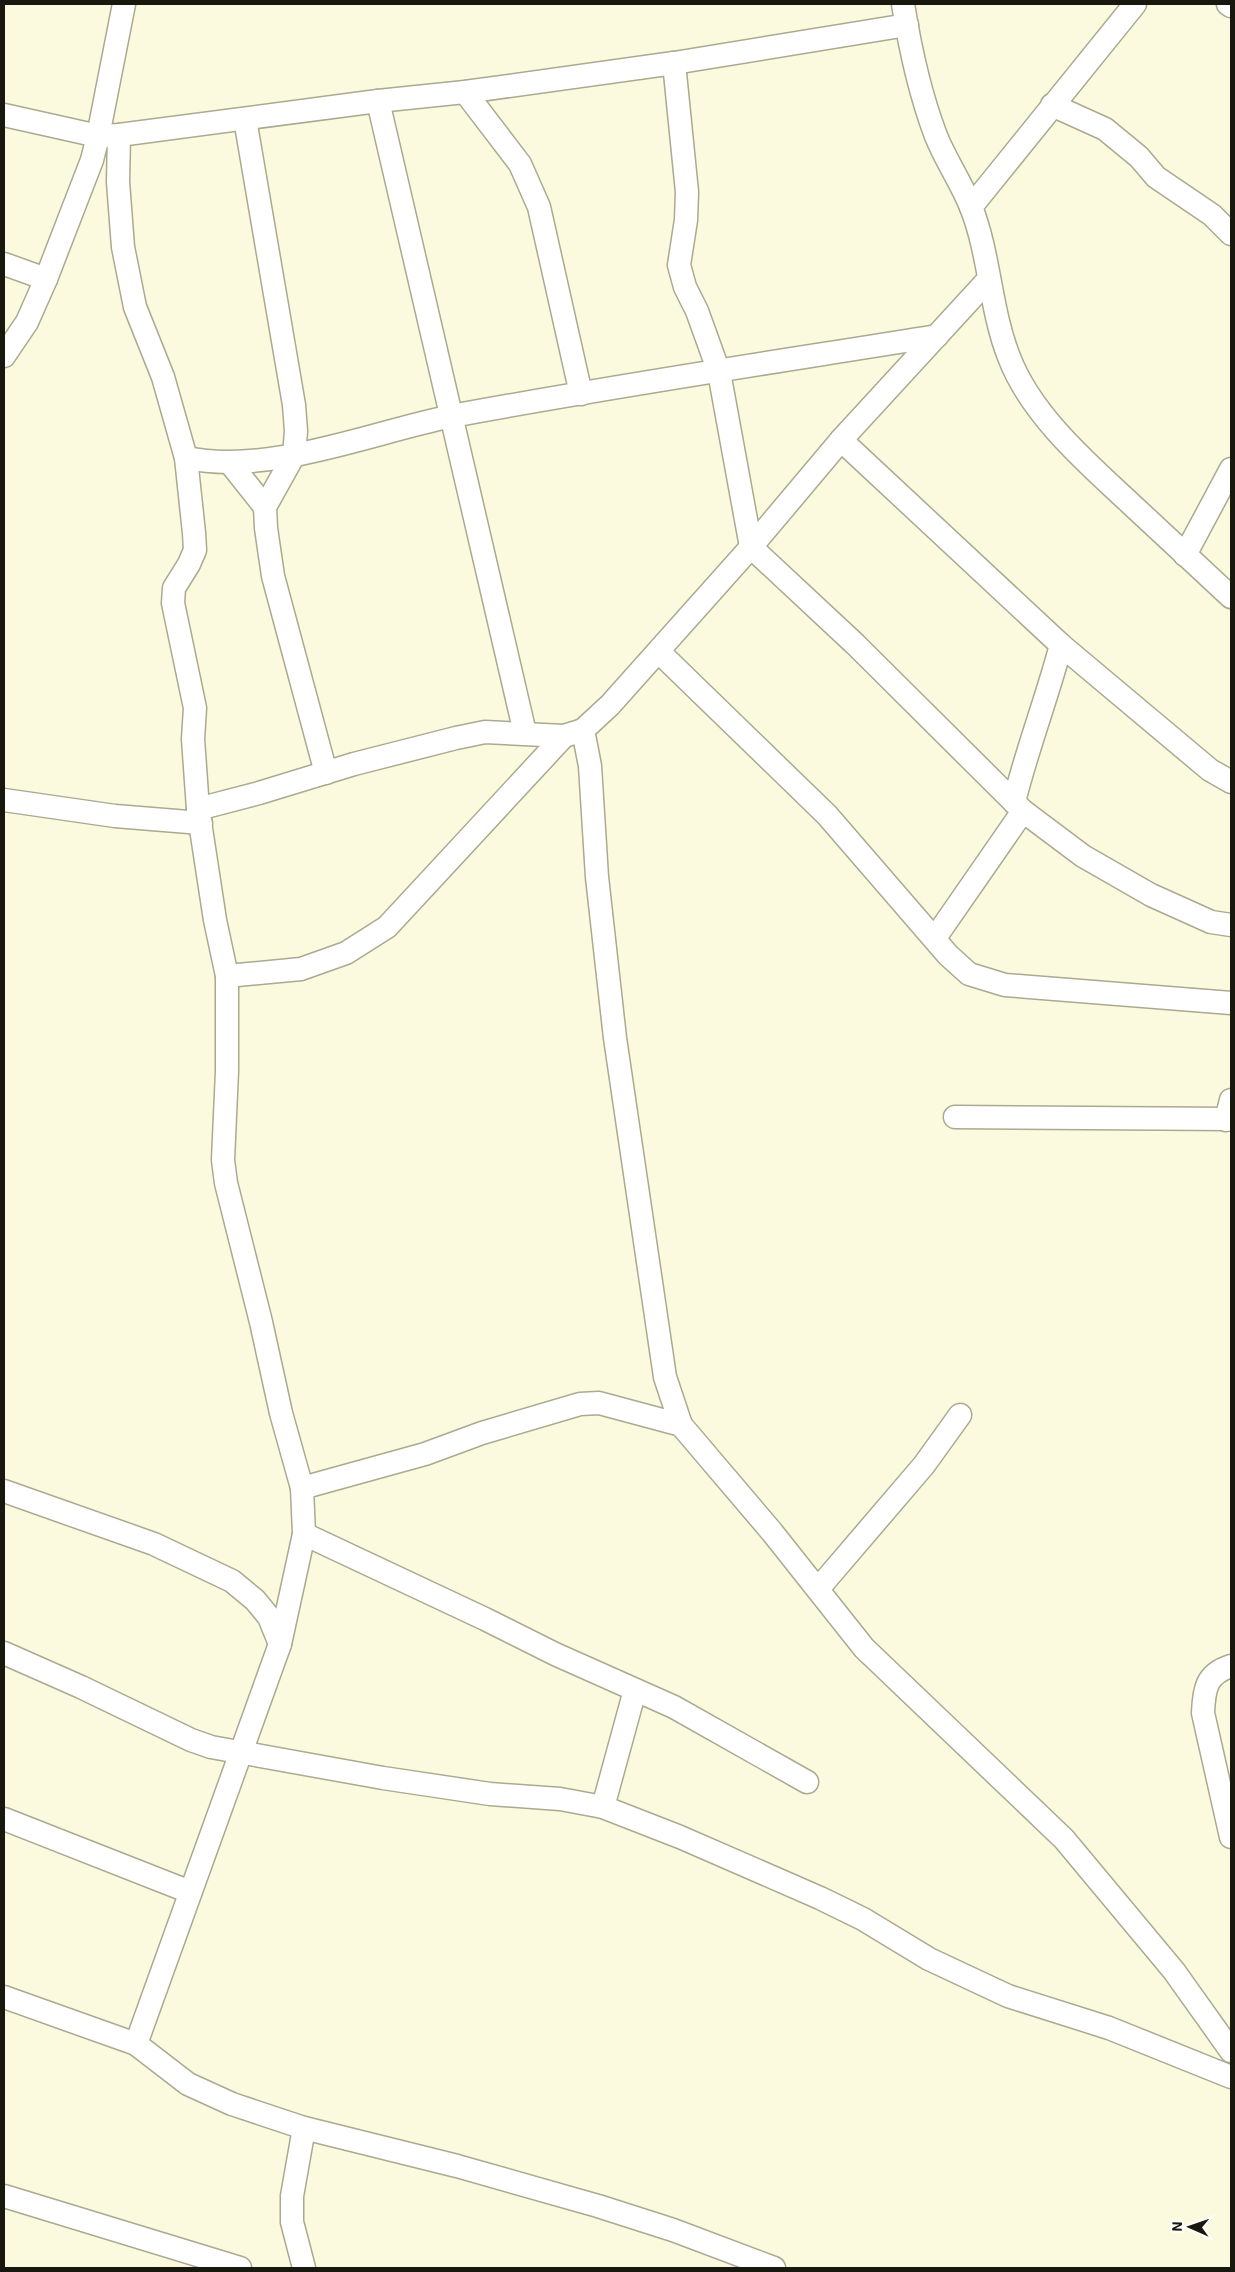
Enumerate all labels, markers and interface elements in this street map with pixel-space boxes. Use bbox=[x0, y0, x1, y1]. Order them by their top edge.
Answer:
north arrow bbox=[1165, 2202, 1215, 2252]
text: N bbox=[1168, 2221, 1185, 2232]

